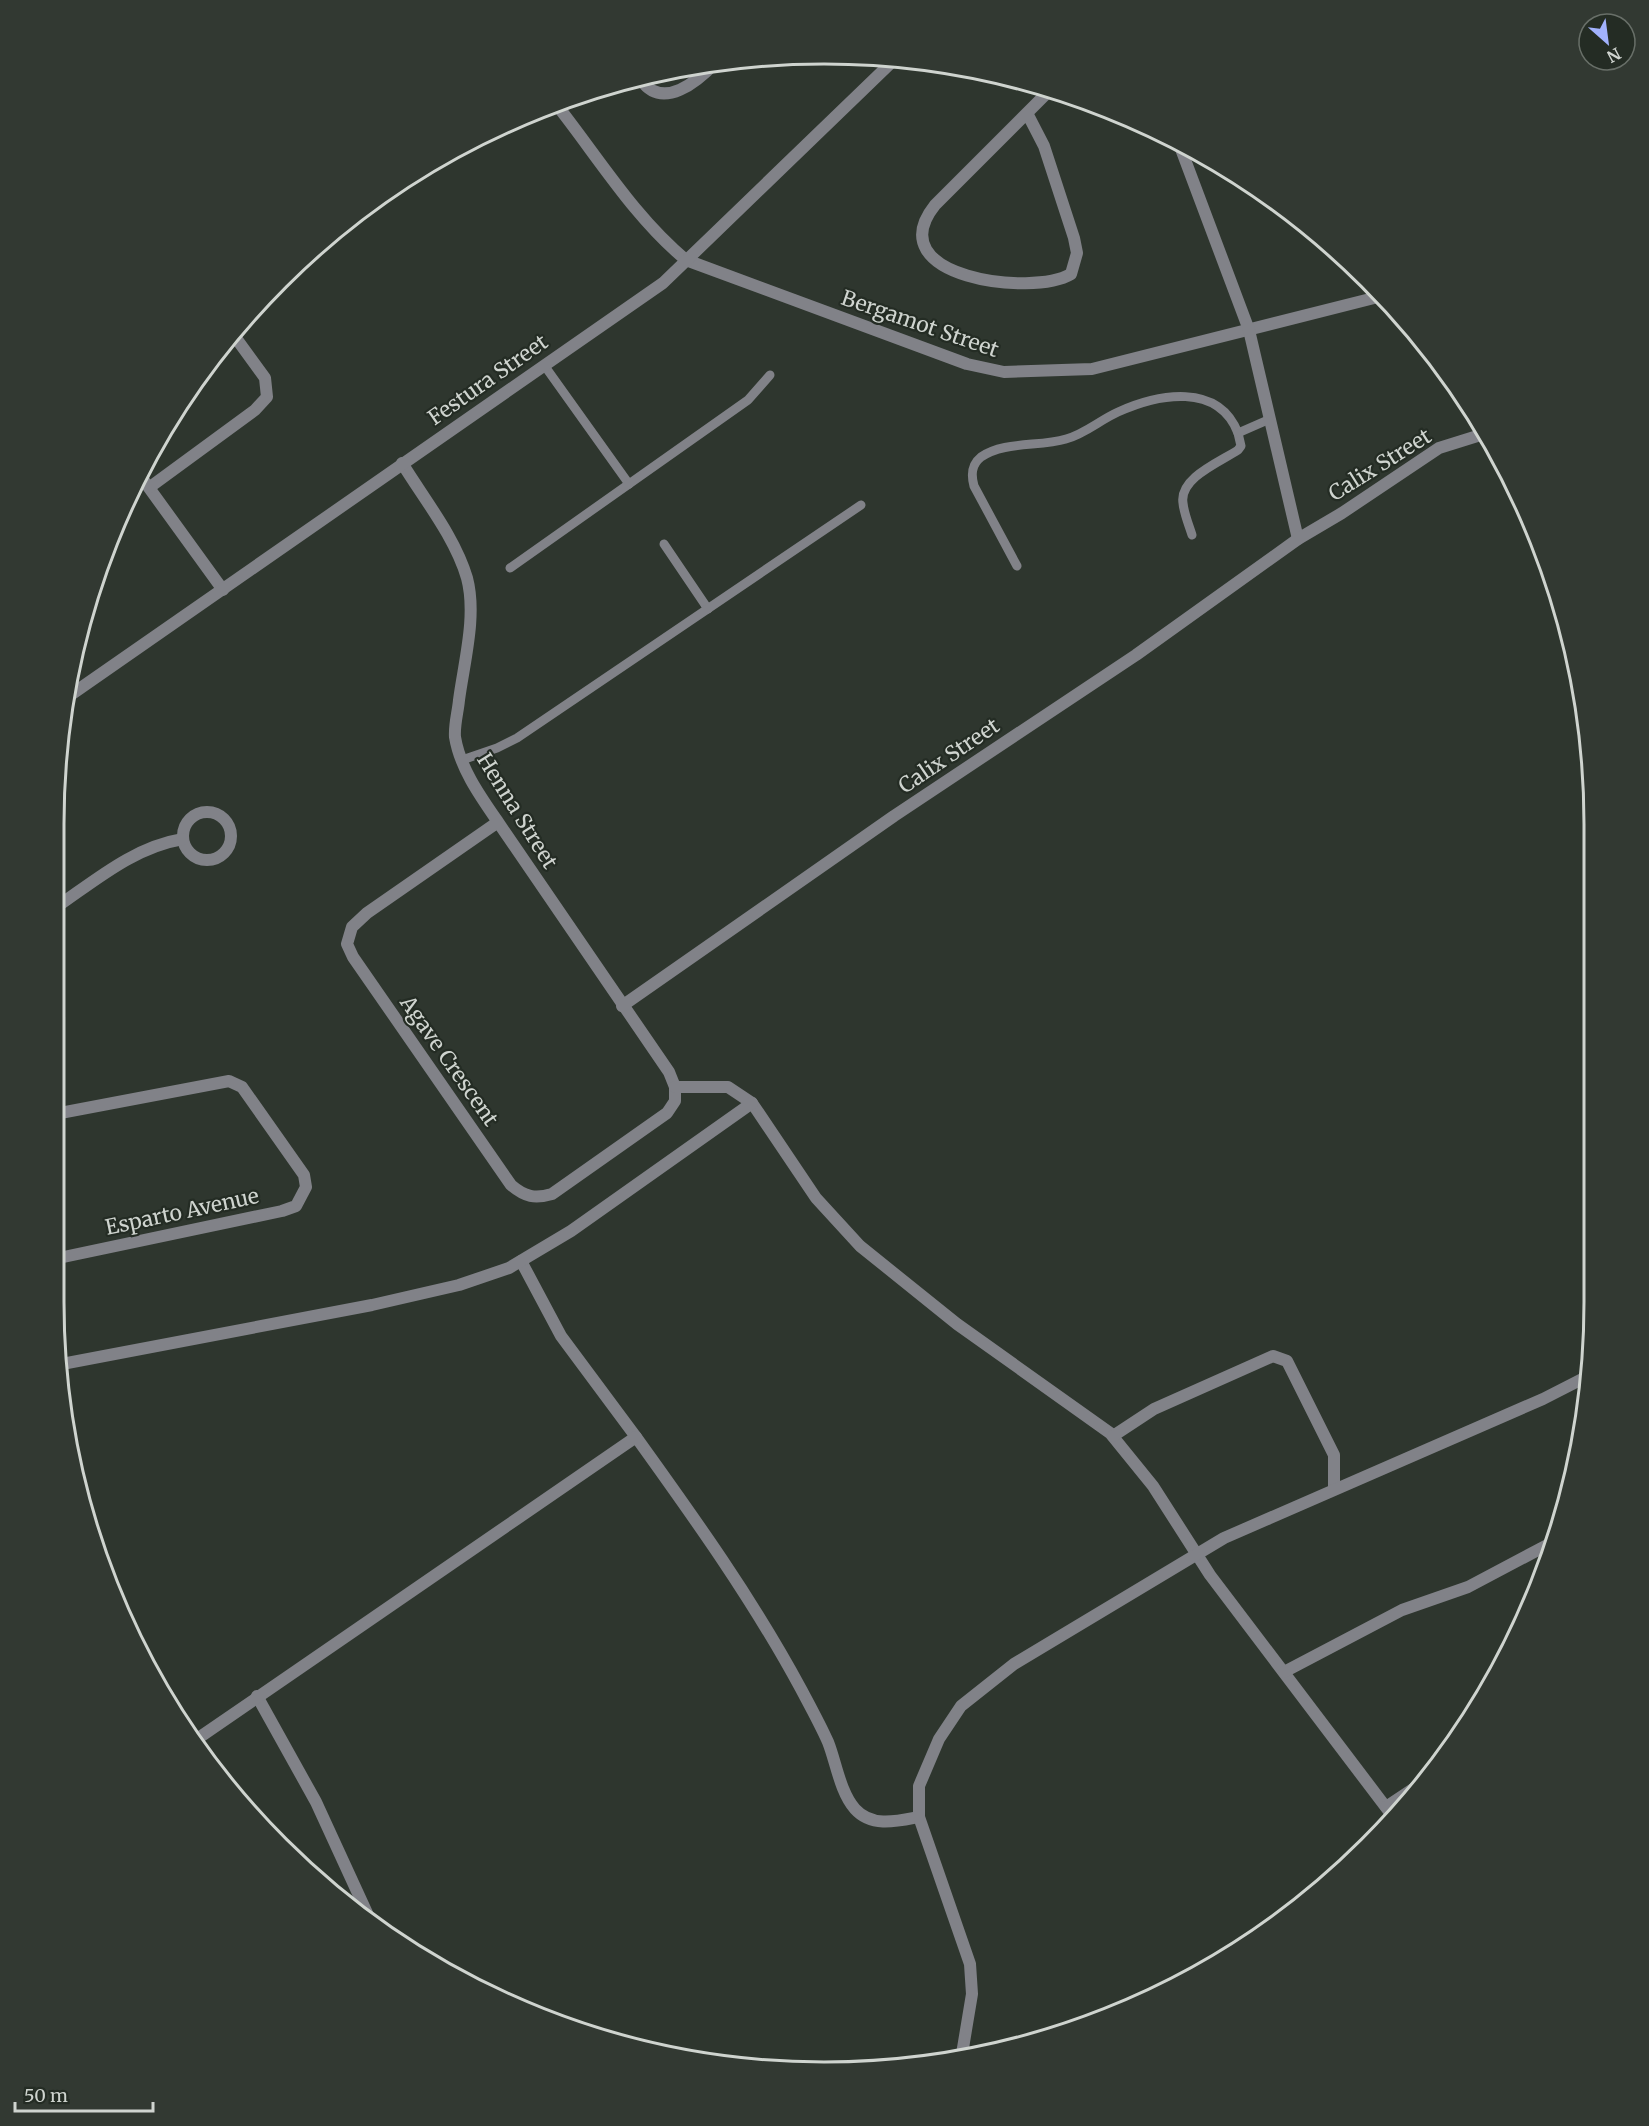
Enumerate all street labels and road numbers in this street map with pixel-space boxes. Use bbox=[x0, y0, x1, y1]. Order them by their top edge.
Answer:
street label: Bergamot Street bbox=[838, 284, 1002, 363]
street label: Festura Street bbox=[423, 328, 553, 431]
street label: Calix Street bbox=[1323, 422, 1436, 507]
street label: Calix Street bbox=[893, 712, 1004, 799]
street label: Henna Street bbox=[471, 748, 564, 874]
street label: Agave Crescent bbox=[394, 989, 504, 1131]
street label: Esparto Avenue bbox=[103, 1182, 261, 1241]

